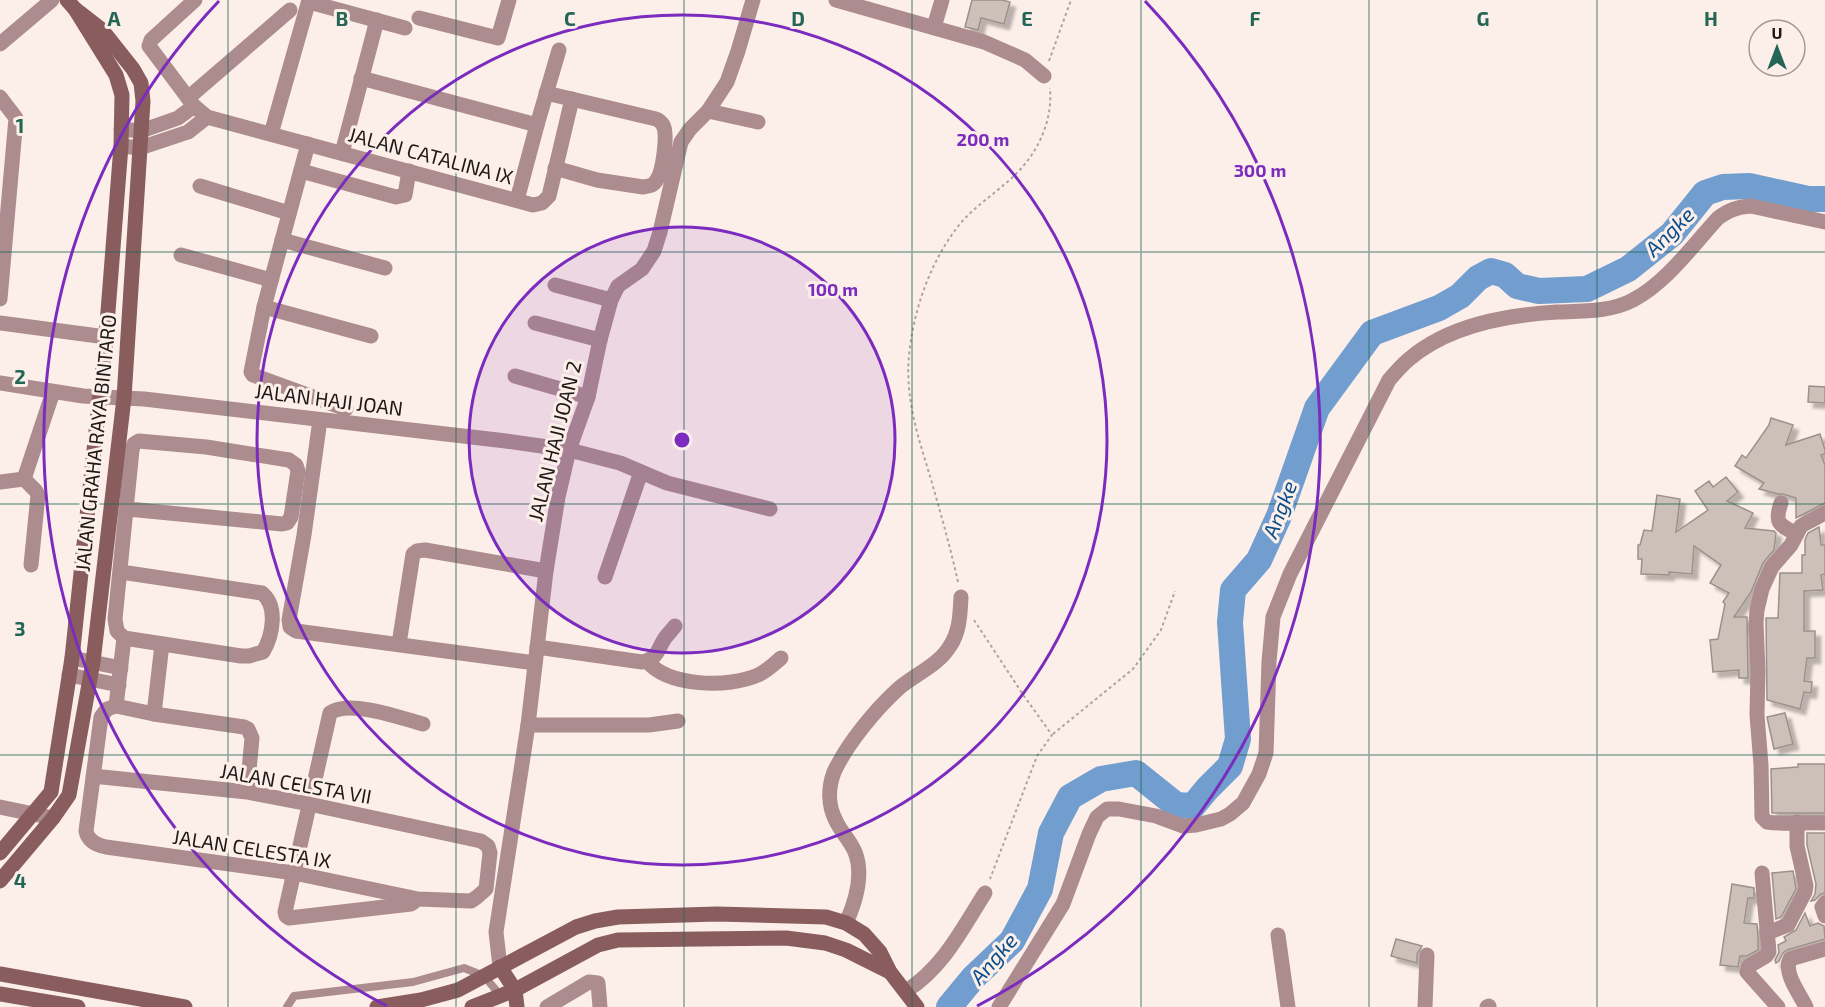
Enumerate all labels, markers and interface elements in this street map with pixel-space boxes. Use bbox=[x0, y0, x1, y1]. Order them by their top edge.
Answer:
text: A bbox=[107, 6, 121, 30]
text: B bbox=[336, 6, 348, 30]
text: C bbox=[564, 6, 576, 30]
text: D bbox=[791, 6, 805, 30]
text: E bbox=[1021, 6, 1033, 30]
text: F bbox=[1249, 6, 1261, 30]
text: G bbox=[1477, 6, 1489, 30]
text: H bbox=[1704, 6, 1718, 30]
north arrow bbox=[1747, 18, 1807, 78]
text: U bbox=[1772, 23, 1782, 42]
text: 1 bbox=[16, 113, 24, 137]
street label: JALAN CATALINA IX bbox=[346, 121, 516, 189]
text: 200 m bbox=[957, 128, 1009, 150]
text: 300 m bbox=[1234, 159, 1286, 181]
water label: Angke bbox=[1638, 201, 1699, 262]
text: 100 m bbox=[808, 278, 858, 300]
street label: JALAN GRAHA RAYA BINTARO bbox=[70, 313, 120, 573]
street label: JALAN HAJI JOAN 2 bbox=[522, 358, 586, 524]
text: 2 bbox=[14, 364, 26, 388]
street label: JALAN HAJI JOAN bbox=[254, 378, 404, 420]
centre of rings bbox=[672, 430, 692, 450]
water label: Angke bbox=[1256, 477, 1301, 542]
text: 3 bbox=[14, 616, 26, 640]
street label: JALAN CELSTA VII bbox=[218, 758, 374, 808]
street label: JALAN CELESTA IX bbox=[171, 824, 333, 872]
text: 4 bbox=[14, 868, 27, 892]
water label: Angke bbox=[963, 927, 1022, 989]

